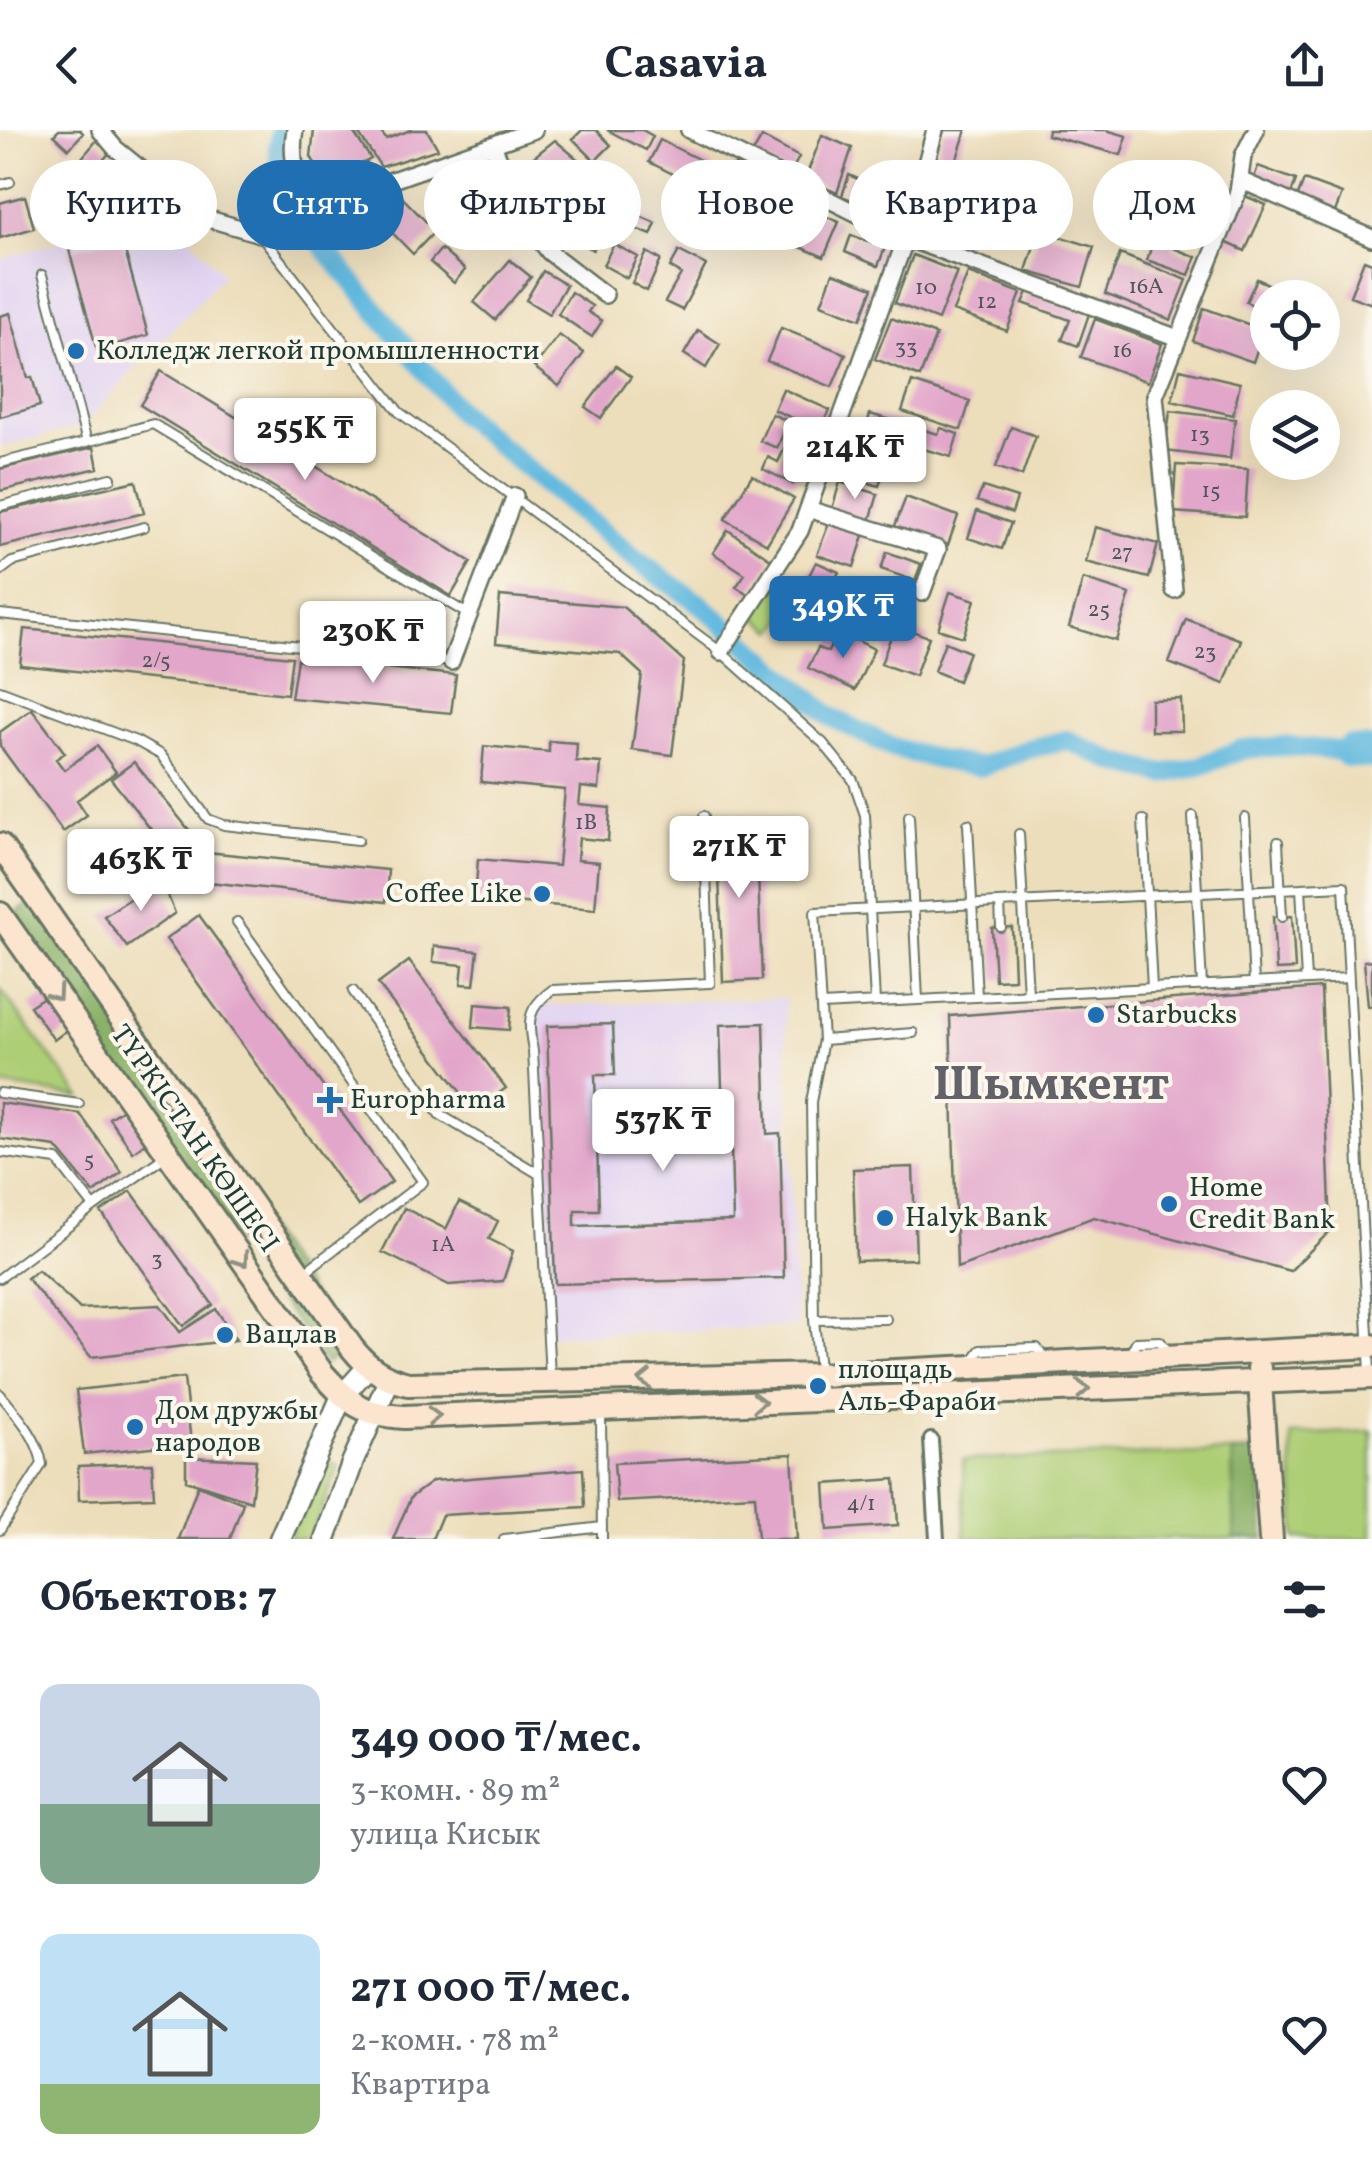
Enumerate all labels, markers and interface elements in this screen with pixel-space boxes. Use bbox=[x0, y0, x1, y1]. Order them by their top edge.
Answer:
text: Casavia bbox=[604, 34, 768, 97]
icon: back bbox=[40, 38, 95, 93]
icon: share bbox=[1277, 38, 1332, 93]
chip: Купить bbox=[30, 160, 217, 250]
chip: Снять bbox=[237, 160, 404, 250]
chip: Фильтры bbox=[424, 160, 641, 250]
chip: Новое bbox=[661, 160, 829, 250]
chip: Квартира bbox=[849, 160, 1073, 250]
chip: Дом bbox=[1093, 160, 1231, 250]
house number: 16А bbox=[1128, 272, 1164, 303]
house number: 10 bbox=[915, 273, 937, 304]
map controls bbox=[1250, 280, 1340, 480]
button: locate bbox=[1250, 280, 1340, 370]
house number: 12 bbox=[977, 287, 997, 318]
place label: Колледж легкой промышленности bbox=[96, 332, 540, 371]
house number: 33 bbox=[895, 332, 917, 363]
house number: 16 bbox=[1112, 336, 1132, 367]
marker: Колледж легкой промышленности bbox=[65, 340, 87, 362]
button: layers bbox=[1250, 390, 1340, 480]
pin: 255K ₸ bbox=[224, 398, 386, 483]
text: 255K ₸ bbox=[256, 408, 354, 452]
pin: 214K ₸ bbox=[774, 417, 936, 502]
house number: 13 bbox=[1190, 420, 1210, 451]
text: 214K ₸ bbox=[805, 427, 905, 471]
house number: 15 bbox=[1201, 476, 1221, 507]
house number: 27 bbox=[1111, 538, 1133, 569]
pin: 349K ₸ bbox=[762, 576, 924, 661]
text: 349K ₸ bbox=[791, 586, 895, 630]
house number: 25 bbox=[1088, 595, 1110, 626]
pin: 230K ₸ bbox=[292, 601, 454, 686]
text: 230K ₸ bbox=[322, 611, 424, 655]
house number: 23 bbox=[1194, 637, 1216, 668]
house number: 2/5 bbox=[141, 646, 171, 677]
house number: 1В bbox=[575, 808, 597, 839]
pin: 271K ₸ bbox=[658, 816, 820, 901]
text: 271K ₸ bbox=[692, 826, 786, 870]
pin: 463K ₸ bbox=[60, 829, 222, 914]
text: 463K ₸ bbox=[89, 839, 193, 883]
place label: Coffee Like bbox=[386, 875, 522, 914]
marker: Coffee Like bbox=[531, 883, 553, 905]
one-way arrow bbox=[44, 982, 62, 1001]
place label: Starbucks bbox=[1116, 996, 1237, 1035]
marker: Starbucks bbox=[1085, 1004, 1107, 1026]
street label: ТҮРКІСТАН КӨШЕСІ bbox=[101, 1017, 287, 1261]
district label: Шымкент bbox=[933, 1053, 1169, 1120]
place label: Europharma bbox=[350, 1081, 506, 1120]
marker: Europharma bbox=[319, 1089, 341, 1111]
pin: 537K ₸ bbox=[582, 1089, 744, 1174]
text: 537K ₸ bbox=[614, 1099, 712, 1143]
house number: 5 bbox=[84, 1145, 94, 1176]
place label: Home Credit Bank bbox=[1189, 1169, 1335, 1240]
marker: Home Credit Bank bbox=[1158, 1193, 1180, 1215]
place label: Halyk Bank bbox=[905, 1199, 1048, 1238]
marker: Halyk Bank bbox=[874, 1207, 896, 1229]
house number: 1А bbox=[431, 1230, 455, 1261]
house number: 3 bbox=[151, 1244, 163, 1275]
one-way arrow bbox=[230, 1249, 248, 1267]
place label: Вацлав bbox=[245, 1316, 337, 1355]
marker: Вацлав bbox=[214, 1324, 236, 1346]
place label: площадь Аль-Фараби bbox=[838, 1351, 996, 1422]
one-way arrow bbox=[637, 1369, 653, 1390]
marker: площадь Аль-Фараби bbox=[807, 1375, 829, 1397]
one-way arrow bbox=[1076, 1378, 1092, 1399]
place label: Дом дружбы народов bbox=[155, 1392, 318, 1463]
one-way arrow bbox=[751, 1392, 767, 1413]
one-way arrow bbox=[426, 1405, 442, 1426]
marker: Дом дружбы народов bbox=[124, 1416, 146, 1438]
house number: 4/1 bbox=[846, 1489, 876, 1520]
text: Объектов: 7 bbox=[40, 1570, 277, 1629]
icon: filters bbox=[1277, 1572, 1332, 1627]
text: 349 000 ₸/мес. bbox=[350, 1711, 642, 1770]
icon: home bbox=[120, 1724, 240, 1844]
icon: heart bbox=[1277, 1757, 1332, 1812]
text: 3-комн. · 89 m² bbox=[350, 1770, 560, 1814]
text: улица Кисык bbox=[350, 1814, 541, 1858]
text: 271 000 ₸/мес. bbox=[350, 1961, 632, 2020]
icon: home bbox=[120, 1974, 240, 2094]
icon: heart bbox=[1277, 2007, 1332, 2062]
text: 2-комн. · 78 m² bbox=[350, 2020, 559, 2064]
text: Квартира bbox=[350, 2064, 491, 2108]

